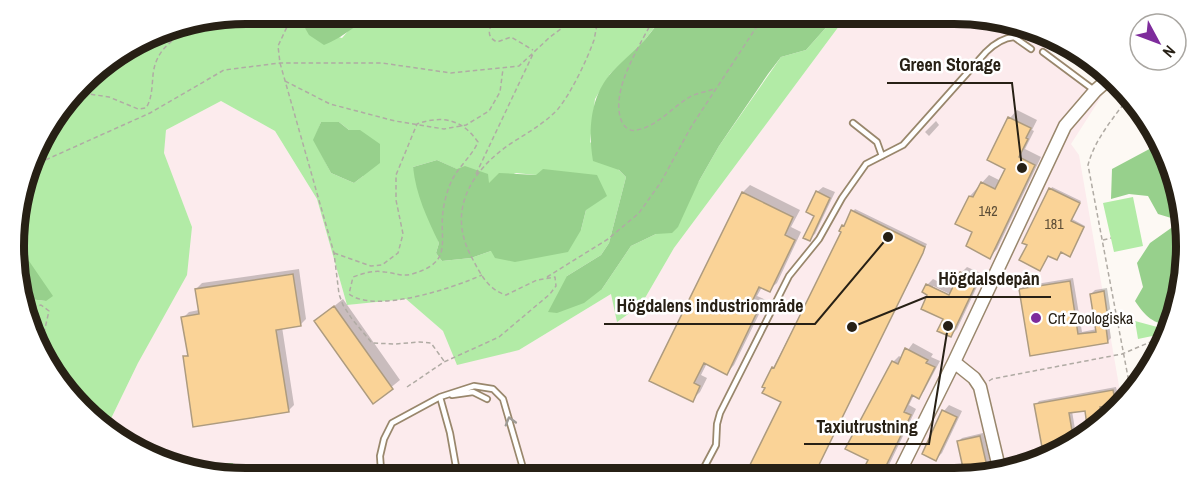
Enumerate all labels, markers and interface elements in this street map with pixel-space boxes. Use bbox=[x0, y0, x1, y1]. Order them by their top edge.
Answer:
north arrow bbox=[1128, 12, 1188, 72]
text: N bbox=[1158, 41, 1181, 63]
callout: Green Storage bbox=[887, 47, 1012, 83]
text: Green Storage bbox=[899, 52, 1001, 77]
house number: 142 bbox=[978, 202, 998, 220]
house number: 181 bbox=[1044, 215, 1064, 233]
callout: Högdalsdepån bbox=[926, 261, 1051, 297]
text: Högdalsdepån bbox=[938, 266, 1040, 291]
callout: Högdalens industriområde bbox=[604, 288, 815, 324]
text: Högdalens industriområde bbox=[616, 293, 804, 318]
place label: Crt Zoologiska bbox=[1048, 307, 1134, 329]
marker: Crt Zoologiska bbox=[1029, 311, 1043, 325]
callout: Taxiutrustning bbox=[804, 408, 929, 444]
text: Taxiutrustning bbox=[816, 414, 918, 439]
one-way arrow bbox=[505, 416, 517, 427]

